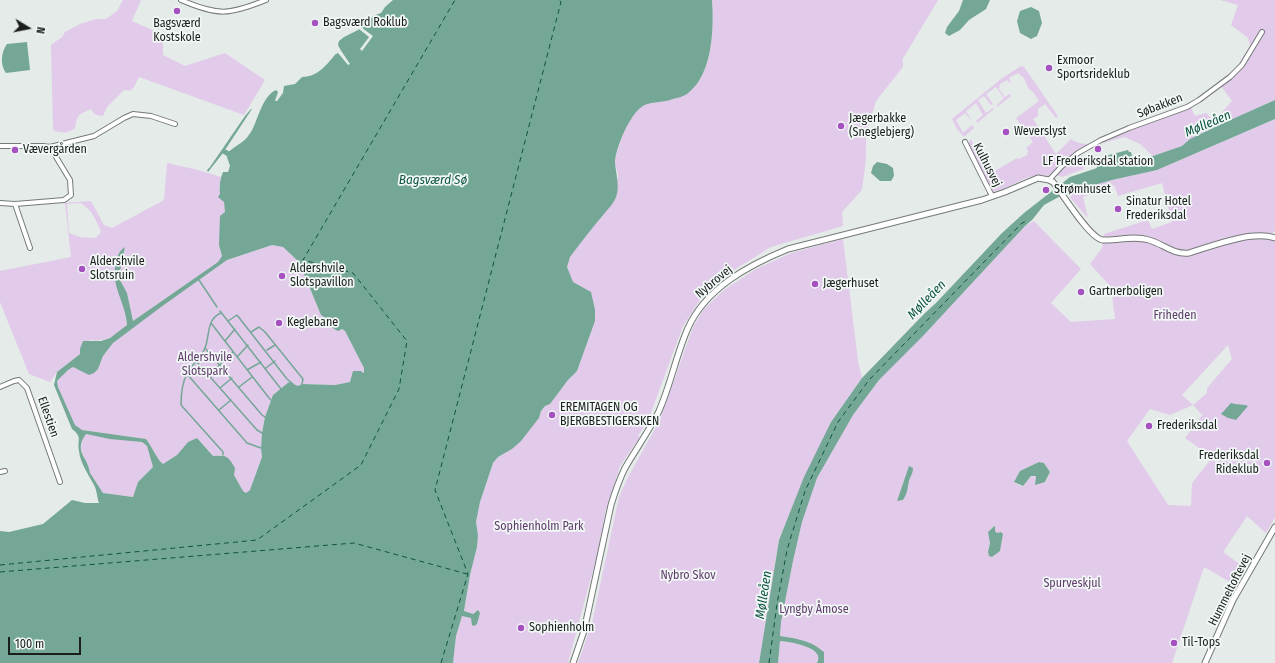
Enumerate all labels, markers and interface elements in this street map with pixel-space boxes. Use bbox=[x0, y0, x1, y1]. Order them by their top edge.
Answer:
marker: Bagsværd Kostskole bbox=[172, 6, 182, 16]
north arrow bbox=[8, 8, 48, 48]
place label: Bagsværd Roklub bbox=[323, 16, 407, 30]
place label: Bagsværd Kostskole bbox=[153, 17, 201, 45]
marker: Bagsværd Roklub bbox=[310, 18, 320, 28]
text: N bbox=[33, 26, 47, 35]
place label: Exmoor Sportsrideklub bbox=[1057, 54, 1130, 82]
marker: Exmoor Sportsrideklub bbox=[1044, 63, 1054, 73]
street label: Søbakken bbox=[1135, 91, 1185, 121]
water label: Mølleåen bbox=[1183, 107, 1233, 141]
place label: Jægerbakke (Sneglebjerg) bbox=[849, 112, 914, 140]
marker: Jægerbakke (Sneglebjerg) bbox=[836, 121, 846, 131]
place label: Weverslyst bbox=[1014, 125, 1066, 139]
marker: Weverslyst bbox=[1001, 127, 1011, 137]
street label: Kulhusvej bbox=[970, 141, 1004, 189]
place label: Vævergården bbox=[23, 143, 87, 157]
marker: LF Frederiksdal station bbox=[1093, 144, 1103, 154]
marker: Vævergården bbox=[10, 145, 20, 155]
place label: LF Frederiksdal station bbox=[1043, 155, 1153, 169]
water label: Bagsværd Sø bbox=[399, 172, 467, 188]
place label: Strømhuset bbox=[1054, 183, 1111, 197]
marker: Strømhuset bbox=[1041, 185, 1051, 195]
place label: Sinatur Hotel Frederiksdal bbox=[1126, 195, 1191, 223]
marker: Sinatur Hotel Frederiksdal bbox=[1113, 204, 1123, 214]
place label: Aldershvile Slotsruin bbox=[90, 255, 145, 283]
place label: Aldershvile Slotspavillon bbox=[290, 262, 354, 290]
street label: Nybrovej bbox=[693, 263, 735, 301]
marker: Aldershvile Slotsruin bbox=[77, 264, 87, 274]
marker: Aldershvile Slotspavillon bbox=[277, 271, 287, 281]
place label: Jægerhuset bbox=[823, 277, 879, 291]
water label: Mølleåen bbox=[905, 277, 949, 323]
marker: Jægerhuset bbox=[810, 279, 820, 289]
place label: Gartnerboligen bbox=[1089, 285, 1163, 299]
marker: Gartnerboligen bbox=[1076, 287, 1086, 297]
park label: Friheden bbox=[1154, 309, 1196, 323]
place label: Keglebane bbox=[287, 316, 338, 330]
marker: Keglebane bbox=[274, 318, 284, 328]
park label: Aldershvile Slotspark bbox=[178, 351, 232, 379]
street label: Ellestien bbox=[34, 395, 62, 439]
place label: EREMITAGEN OG BJERGBESTIGERSKEN bbox=[560, 401, 659, 429]
marker: EREMITAGEN OG BJERGBESTIGERSKEN bbox=[547, 410, 557, 420]
place label: Frederiksdal bbox=[1157, 419, 1217, 433]
marker: Frederiksdal bbox=[1144, 421, 1154, 431]
place label: Frederiksdal Rideklub bbox=[1199, 449, 1259, 477]
marker: Frederiksdal Rideklub bbox=[1262, 458, 1272, 468]
park label: Sophienholm Park bbox=[494, 520, 584, 534]
street label: Hummeltoftevej bbox=[1206, 552, 1254, 628]
park label: Nybro Skov bbox=[660, 569, 716, 583]
water label: Mølleåen bbox=[752, 570, 776, 620]
park label: Spurveskjul bbox=[1043, 577, 1101, 591]
park label: Lyngby Åmose bbox=[779, 603, 849, 617]
place label: Sophienholm bbox=[529, 621, 594, 635]
marker: Sophienholm bbox=[516, 623, 526, 633]
scale bar bbox=[10, 629, 83, 655]
place label: Til-Tops bbox=[1182, 636, 1220, 650]
text: 100 m bbox=[15, 637, 44, 651]
marker: Til-Tops bbox=[1169, 638, 1179, 648]

